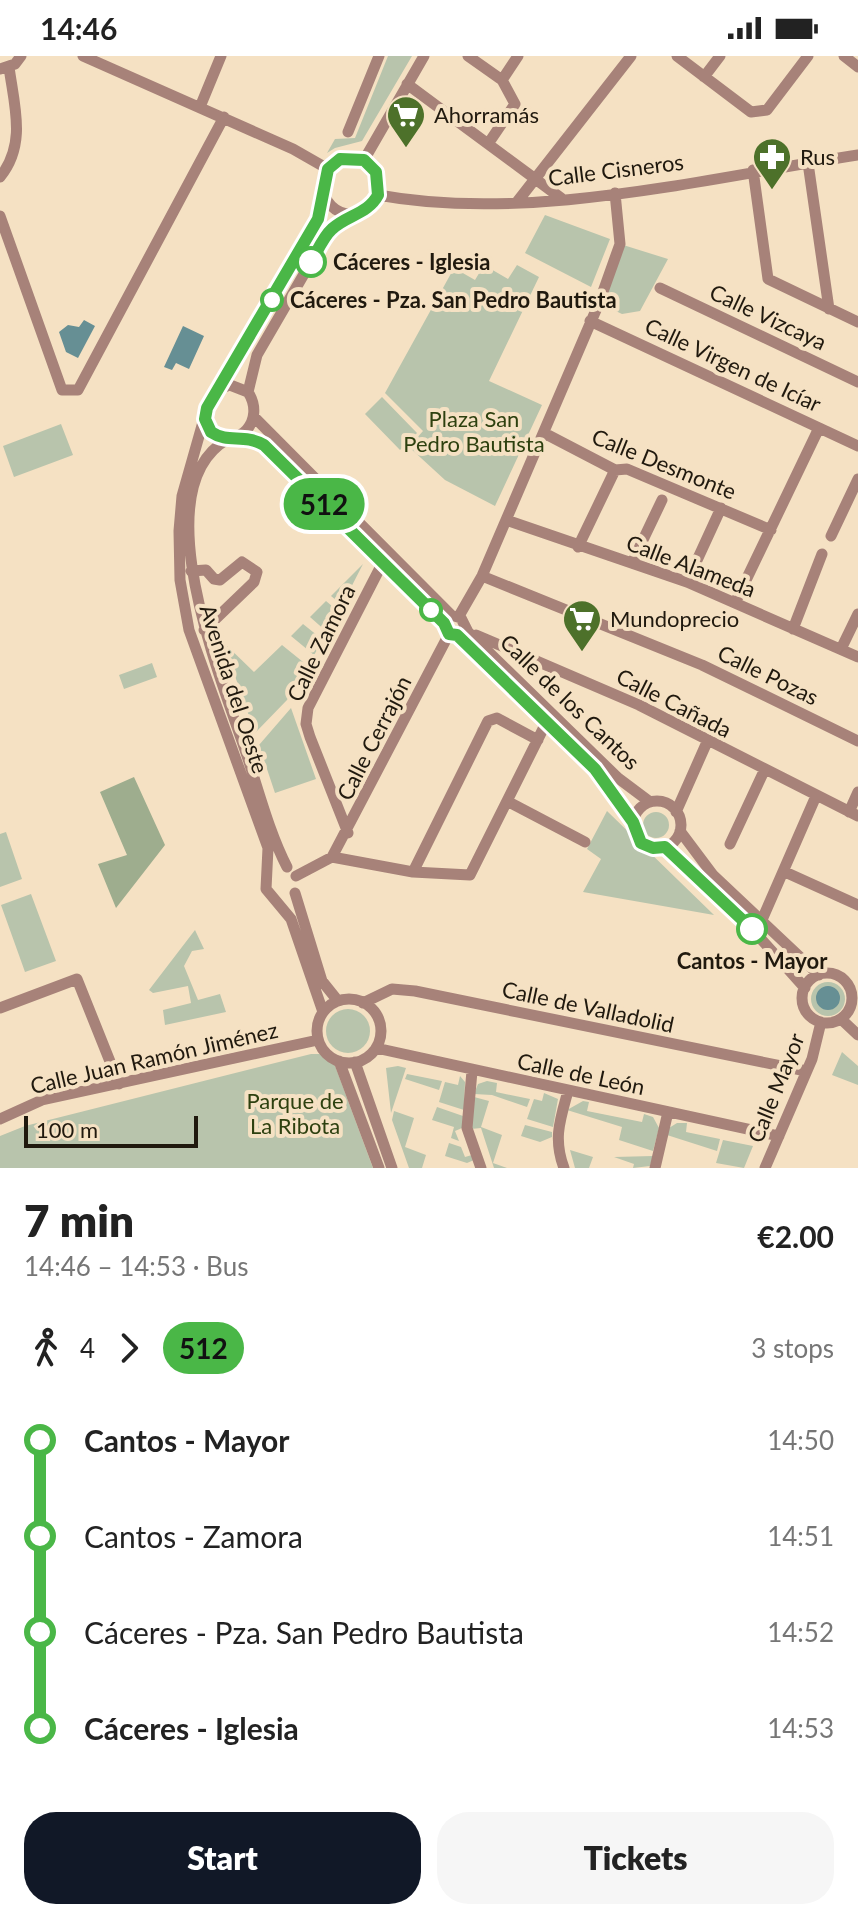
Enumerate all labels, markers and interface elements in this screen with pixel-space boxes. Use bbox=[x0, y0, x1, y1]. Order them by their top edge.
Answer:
text: 14:46 bbox=[40, 10, 117, 46]
supermarket icon: Ahorramás bbox=[385, 94, 427, 149]
place label: Ahorramás bbox=[434, 101, 539, 128]
pharmacy icon: Rus bbox=[751, 136, 793, 191]
place label: Rus bbox=[800, 143, 835, 170]
street label: Calle Cisneros bbox=[547, 148, 685, 191]
marker: Cáceres - Iglesia bbox=[296, 247, 326, 277]
place label: Cáceres - Iglesia bbox=[333, 248, 491, 275]
street label: Calle Vizcaya bbox=[706, 278, 831, 355]
place label: Cáceres - Pza. San Pedro Bautista bbox=[290, 286, 617, 313]
marker: Cáceres - Pza. San Pedro Bautista bbox=[261, 289, 283, 311]
street label: Calle Virgen de Icíar bbox=[641, 312, 826, 417]
park label: Plaza San Pedro Bautista bbox=[403, 405, 545, 457]
street label: Calle Desmonte bbox=[588, 422, 740, 505]
line badge: 512 bbox=[278, 478, 370, 530]
text: 512 bbox=[300, 487, 348, 521]
street label: Calle Alameda bbox=[623, 528, 760, 603]
street label: Calle Zamora bbox=[281, 580, 360, 706]
supermarket icon: Mundoprecio bbox=[561, 598, 603, 653]
unlabelled marker bbox=[420, 599, 442, 621]
street label: Avenida del Oeste bbox=[194, 601, 274, 777]
place label: Mundoprecio bbox=[610, 605, 739, 632]
street label: Calle de los Cantos bbox=[495, 628, 646, 775]
street label: Calle Pozas bbox=[714, 639, 823, 710]
street label: Calle Cañada bbox=[612, 662, 736, 743]
street label: Calle Cerrajón bbox=[331, 671, 416, 805]
marker: Cantos - Mayor bbox=[737, 914, 767, 944]
place label: Cantos - Mayor bbox=[677, 947, 828, 974]
street label: Calle de Valladolid bbox=[500, 975, 677, 1038]
street label: Calle Juan Ramón Jiménez bbox=[28, 1016, 280, 1099]
street label: Calle Mayor bbox=[741, 1029, 810, 1146]
street label: Calle de León bbox=[515, 1047, 647, 1100]
park label: Parque de La Ribota bbox=[246, 1087, 344, 1139]
scale bar bbox=[24, 1112, 198, 1148]
text: 100 m bbox=[36, 1116, 98, 1143]
text: 7 min bbox=[24, 1194, 134, 1246]
text: €2.00 bbox=[757, 1218, 834, 1254]
text: 14:46 – 14:53 · Bus bbox=[24, 1250, 248, 1282]
icon: walk bbox=[24, 1326, 68, 1370]
icon: forward bbox=[107, 1326, 151, 1370]
text: 512 bbox=[179, 1331, 228, 1365]
text: 4 bbox=[80, 1332, 95, 1364]
text: 3 stops bbox=[751, 1332, 834, 1364]
text: Cantos - Mayor bbox=[84, 1422, 290, 1458]
text: 14:50 bbox=[767, 1424, 834, 1456]
text: Cantos - Zamora bbox=[84, 1518, 303, 1554]
text: 14:51 bbox=[767, 1520, 834, 1552]
text: Cáceres - Pza. San Pedro Bautista bbox=[84, 1614, 524, 1650]
text: 14:52 bbox=[767, 1616, 834, 1648]
text: Cáceres - Iglesia bbox=[84, 1710, 299, 1746]
text: 14:53 bbox=[767, 1712, 834, 1744]
button: Start bbox=[24, 1812, 421, 1904]
button: Tickets bbox=[437, 1812, 834, 1904]

